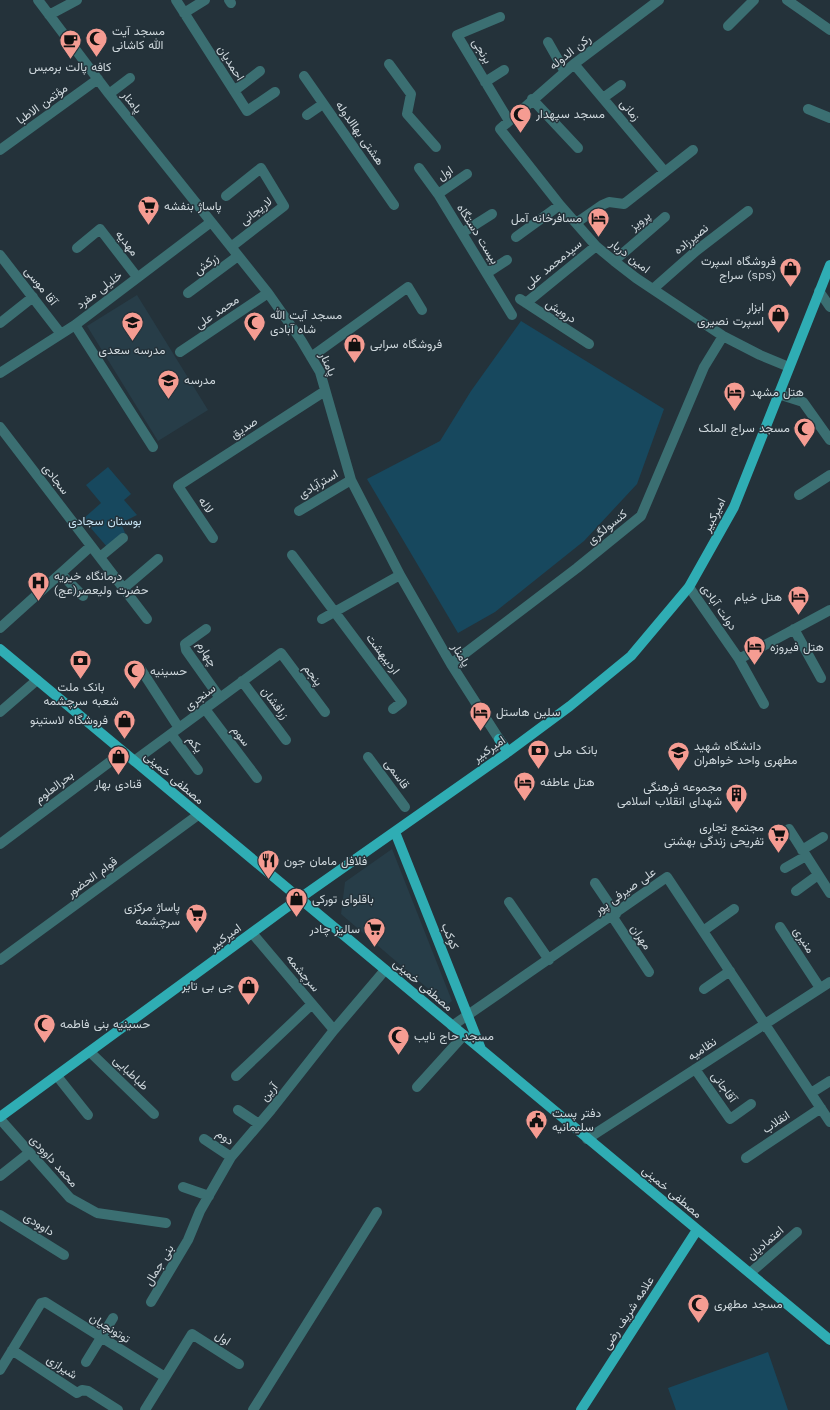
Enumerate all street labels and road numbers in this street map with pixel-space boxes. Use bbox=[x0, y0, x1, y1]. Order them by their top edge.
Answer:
street label: رکن الدوله bbox=[547, 31, 594, 73]
street label: برنجی bbox=[468, 36, 495, 67]
street label: احمدیان bbox=[215, 43, 247, 83]
street label: مؤتمن الاطبا bbox=[14, 81, 71, 128]
street label: پامنار bbox=[117, 87, 145, 117]
street label: زمانی bbox=[616, 96, 643, 124]
street label: هشتی بهاالدوله bbox=[332, 98, 387, 168]
street label: اول bbox=[435, 163, 456, 184]
street label: لاریجانی bbox=[237, 194, 276, 229]
street label: بیست دستگاه bbox=[454, 201, 502, 267]
street label: پرویز bbox=[626, 208, 654, 235]
street label: نصیرزاده bbox=[671, 221, 712, 258]
street label: مهدیه bbox=[112, 227, 141, 259]
street label: امین دربار bbox=[606, 235, 653, 277]
street label: سیدمحمد علی bbox=[521, 237, 585, 292]
street label: زرکش bbox=[191, 250, 222, 278]
street label: آقا موسی bbox=[21, 264, 61, 310]
street label: خلیلی مفرد bbox=[73, 268, 125, 313]
street label: محمد علی bbox=[192, 292, 242, 333]
street label: درویش bbox=[543, 296, 579, 327]
street label: پامنار bbox=[315, 349, 339, 379]
street label: صدیق bbox=[228, 414, 261, 443]
street label: سجادی bbox=[39, 461, 72, 498]
street label: استرآبادی bbox=[296, 467, 341, 502]
street label: لاله bbox=[196, 494, 216, 516]
street label: امیرکبیر bbox=[699, 496, 729, 536]
street label: کنسولگری bbox=[584, 507, 631, 548]
street label: دولت آبادی bbox=[697, 581, 740, 634]
street label: اردیبهشت bbox=[363, 631, 403, 678]
street label: چهارم bbox=[193, 639, 220, 670]
street label: پامنار bbox=[447, 640, 473, 670]
street label: پنجم bbox=[300, 661, 326, 689]
street label: سنجری bbox=[182, 681, 219, 714]
street label: زرافشان bbox=[258, 684, 292, 723]
street label: سوم bbox=[228, 723, 253, 750]
street label: یکم bbox=[183, 733, 206, 756]
street label: امیرکبیر bbox=[469, 733, 508, 767]
street label: مصطفی خمینی bbox=[141, 749, 207, 808]
street label: قاسمی bbox=[381, 757, 412, 792]
street label: بحرالعلوم bbox=[32, 768, 77, 807]
street label: قوام الحضور bbox=[63, 854, 121, 901]
street label: علی صیرفی پور bbox=[591, 865, 659, 919]
street label: امیرکبیر bbox=[205, 921, 244, 955]
street label: کوکب bbox=[437, 921, 462, 952]
street label: مهران bbox=[627, 922, 654, 953]
street label: منیری bbox=[790, 924, 818, 956]
street label: سرچشمه bbox=[283, 951, 323, 995]
street label: مصطفی خمینی bbox=[390, 956, 456, 1015]
street label: نظامیه bbox=[685, 1035, 719, 1063]
street label: طباطبایی bbox=[110, 1053, 152, 1094]
street label: آقاجانی bbox=[707, 1069, 740, 1107]
street label: آرین bbox=[257, 1079, 282, 1105]
street label: انقلاب bbox=[760, 1108, 792, 1136]
street label: دوم bbox=[213, 1126, 237, 1149]
street label: محمد داوودی bbox=[26, 1132, 81, 1191]
street label: مصطفی خمینی bbox=[639, 1163, 705, 1222]
street label: داوودی bbox=[21, 1209, 57, 1240]
street label: اعتمادیان bbox=[744, 1223, 786, 1263]
street label: بنی جمال bbox=[141, 1242, 177, 1288]
street label: علامه شریف رضی bbox=[599, 1274, 658, 1353]
street label: توتونچیان bbox=[87, 1310, 133, 1347]
street label: اول bbox=[212, 1328, 233, 1349]
street label: شیرازی bbox=[44, 1352, 80, 1383]

